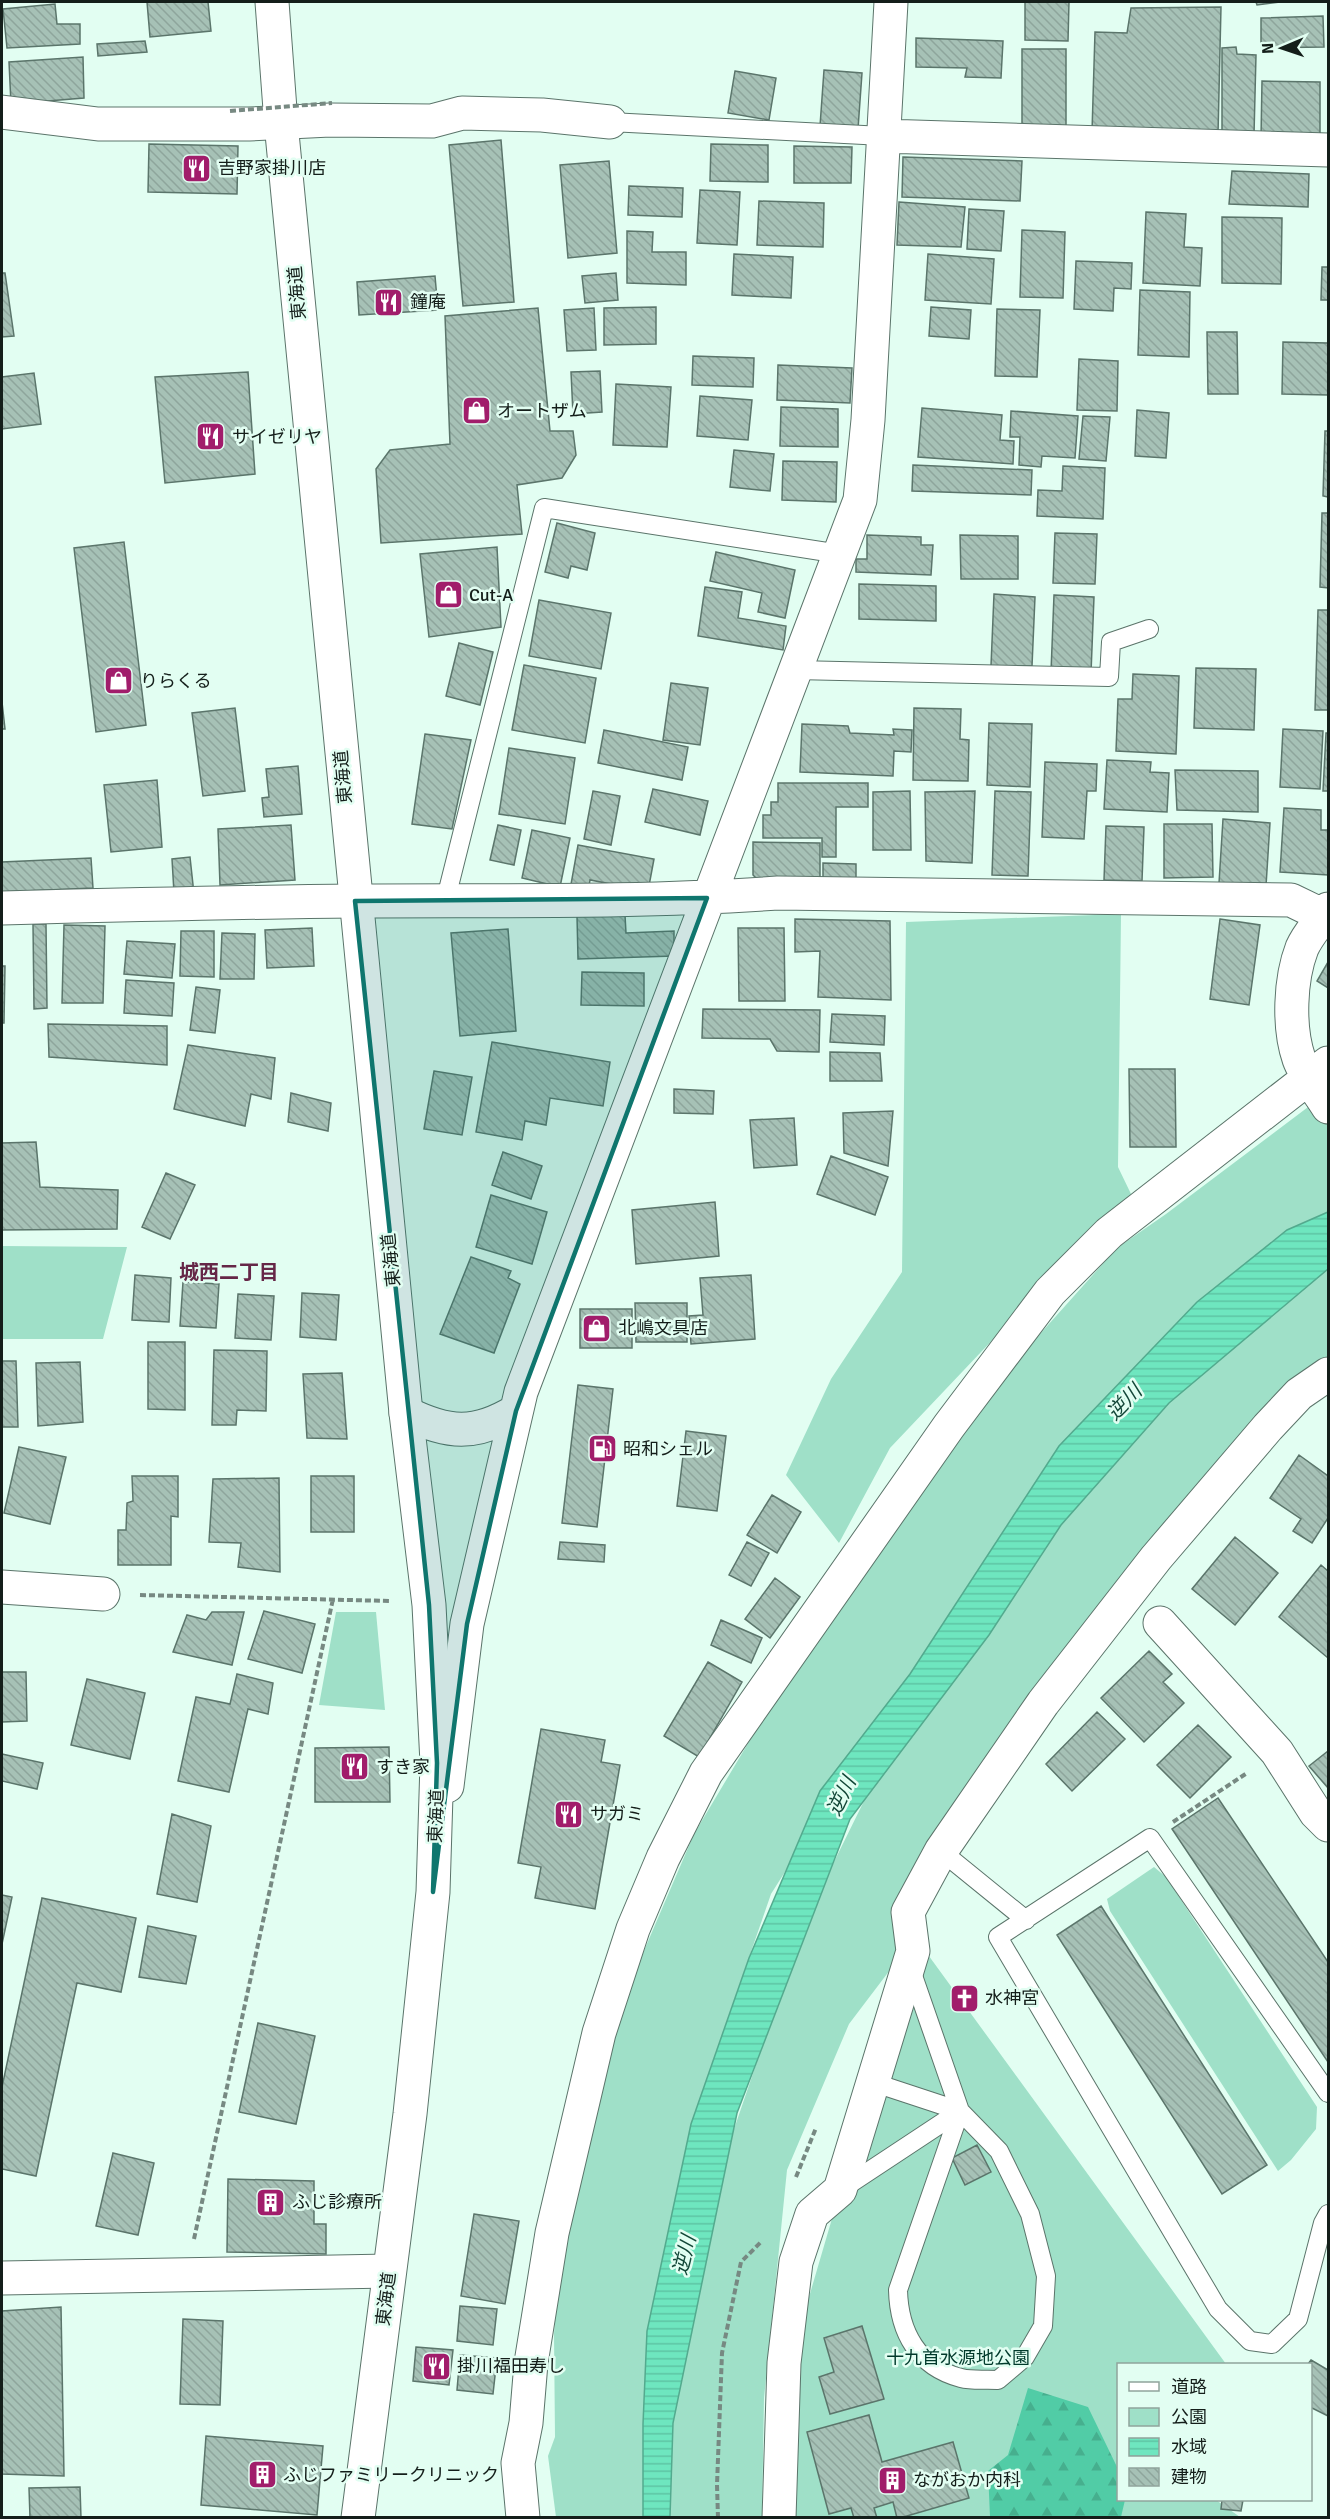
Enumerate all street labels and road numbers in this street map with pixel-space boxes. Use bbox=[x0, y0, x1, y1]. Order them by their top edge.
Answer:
street label: 東海道 bbox=[284, 265, 310, 321]
street label: 東海道 bbox=[330, 749, 356, 805]
street label: 東海道 bbox=[377, 1232, 405, 1288]
street label: 東海道 bbox=[424, 1789, 448, 1843]
street label: 東海道 bbox=[372, 2271, 400, 2327]

